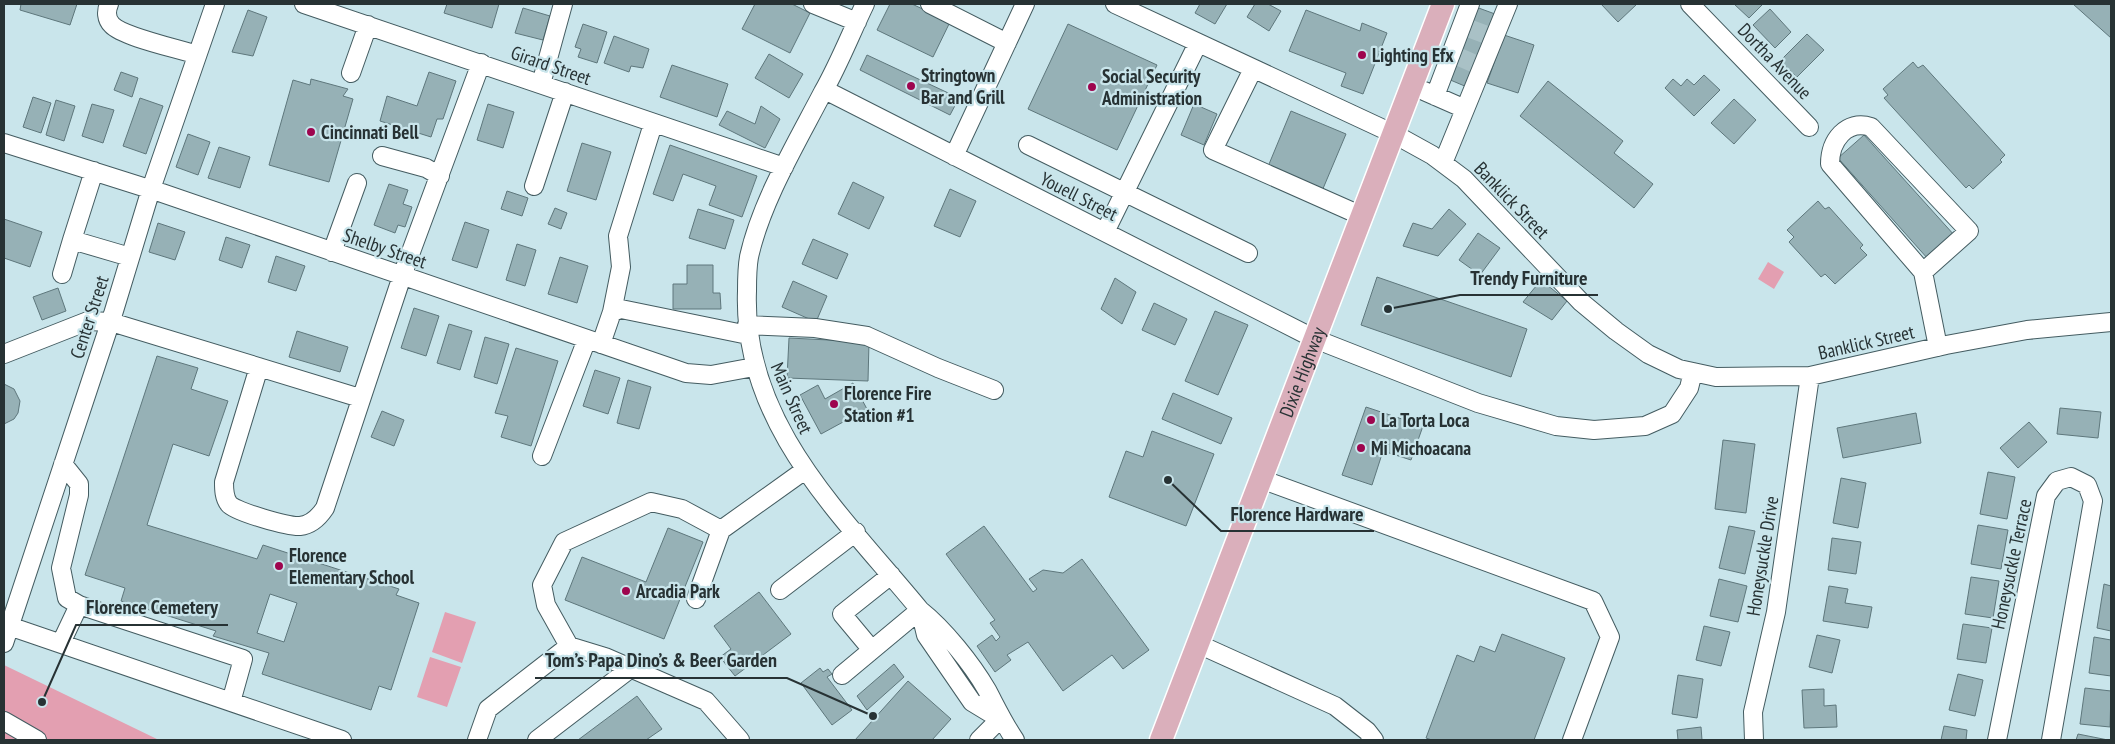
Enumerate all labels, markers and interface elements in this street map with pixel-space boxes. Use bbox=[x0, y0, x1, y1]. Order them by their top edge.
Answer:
street label: Dortha Avenue bbox=[1733, 18, 1817, 104]
street label: Girard Street bbox=[508, 40, 595, 90]
place label: Lighting Efx bbox=[1372, 43, 1454, 67]
marker: Lighting Efx bbox=[1356, 49, 1368, 61]
place label: Stringtown Bar and Grill bbox=[921, 63, 1005, 109]
place label: Social Security Administration bbox=[1101, 64, 1202, 110]
marker: Stringtown Bar and Grill bbox=[905, 80, 917, 92]
marker: Social Security Administration bbox=[1086, 81, 1098, 93]
place label: Cincinnati Bell bbox=[321, 120, 419, 144]
marker: Cincinnati Bell bbox=[305, 126, 317, 138]
street label: Banklick Street bbox=[1469, 156, 1555, 244]
street label: Youell Street bbox=[1036, 166, 1122, 226]
street label: Shelby Street bbox=[340, 223, 431, 274]
callout: Trendy Furniture bbox=[1460, 260, 1598, 295]
text: Trendy Furniture bbox=[1470, 265, 1588, 291]
street label: Center Street bbox=[64, 272, 114, 362]
street label: Banklick Street bbox=[1816, 319, 1917, 365]
street label: Dixie Highway bbox=[1274, 323, 1330, 421]
street label: Main Street bbox=[766, 359, 819, 438]
place label: Florence Fire Station #1 bbox=[844, 381, 932, 427]
marker: Florence Fire Station #1 bbox=[828, 398, 840, 410]
place label: La Torta Loca bbox=[1381, 408, 1470, 432]
marker: La Torta Loca bbox=[1365, 414, 1377, 426]
place label: Mi Michoacana bbox=[1371, 436, 1471, 460]
marker: Mi Michoacana bbox=[1355, 442, 1367, 454]
street label: Honeysuckle Drive bbox=[1741, 494, 1783, 618]
callout: Florence Hardware bbox=[1221, 496, 1374, 531]
street label: Honeysuckle Terrace bbox=[1985, 496, 2037, 631]
text: Florence Hardware bbox=[1230, 501, 1364, 527]
place label: Florence Elementary School bbox=[289, 543, 414, 589]
marker: Florence Elementary School bbox=[273, 560, 285, 572]
place label: Arcadia Park bbox=[635, 579, 720, 603]
marker: Arcadia Park bbox=[620, 585, 632, 597]
callout: Florence Cemetery bbox=[76, 590, 228, 625]
text: Florence Cemetery bbox=[86, 594, 219, 620]
callout: Tom’s Papa Dino’s & Beer Garden bbox=[535, 643, 787, 678]
text: Tom’s Papa Dino’s & Beer Garden bbox=[545, 647, 777, 673]

